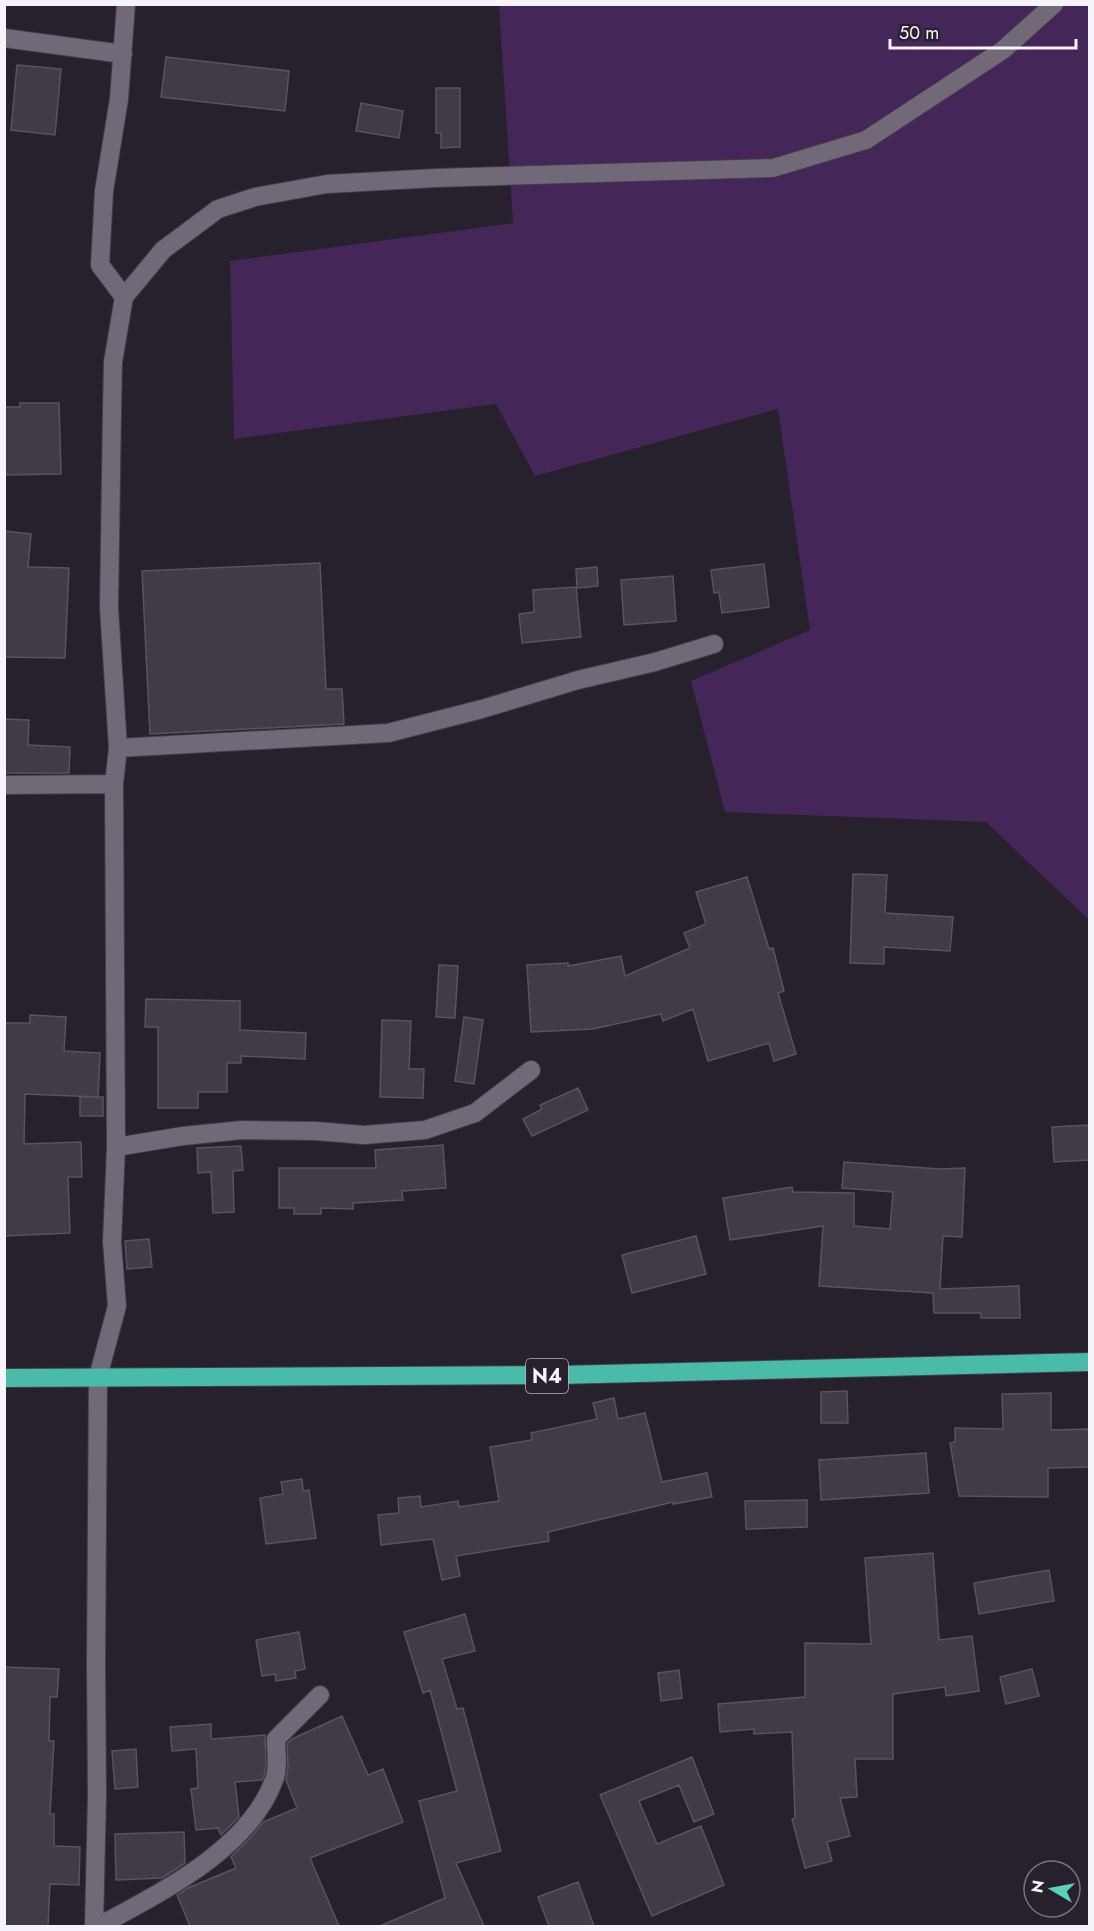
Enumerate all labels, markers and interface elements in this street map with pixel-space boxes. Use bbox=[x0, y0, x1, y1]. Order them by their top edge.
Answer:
scale bar bbox=[890, 12, 1076, 50]
text: 50 m bbox=[899, 20, 939, 46]
road number: N4 bbox=[526, 1359, 568, 1393]
north arrow bbox=[1022, 1859, 1082, 1919]
text: N bbox=[1025, 1878, 1050, 1895]

